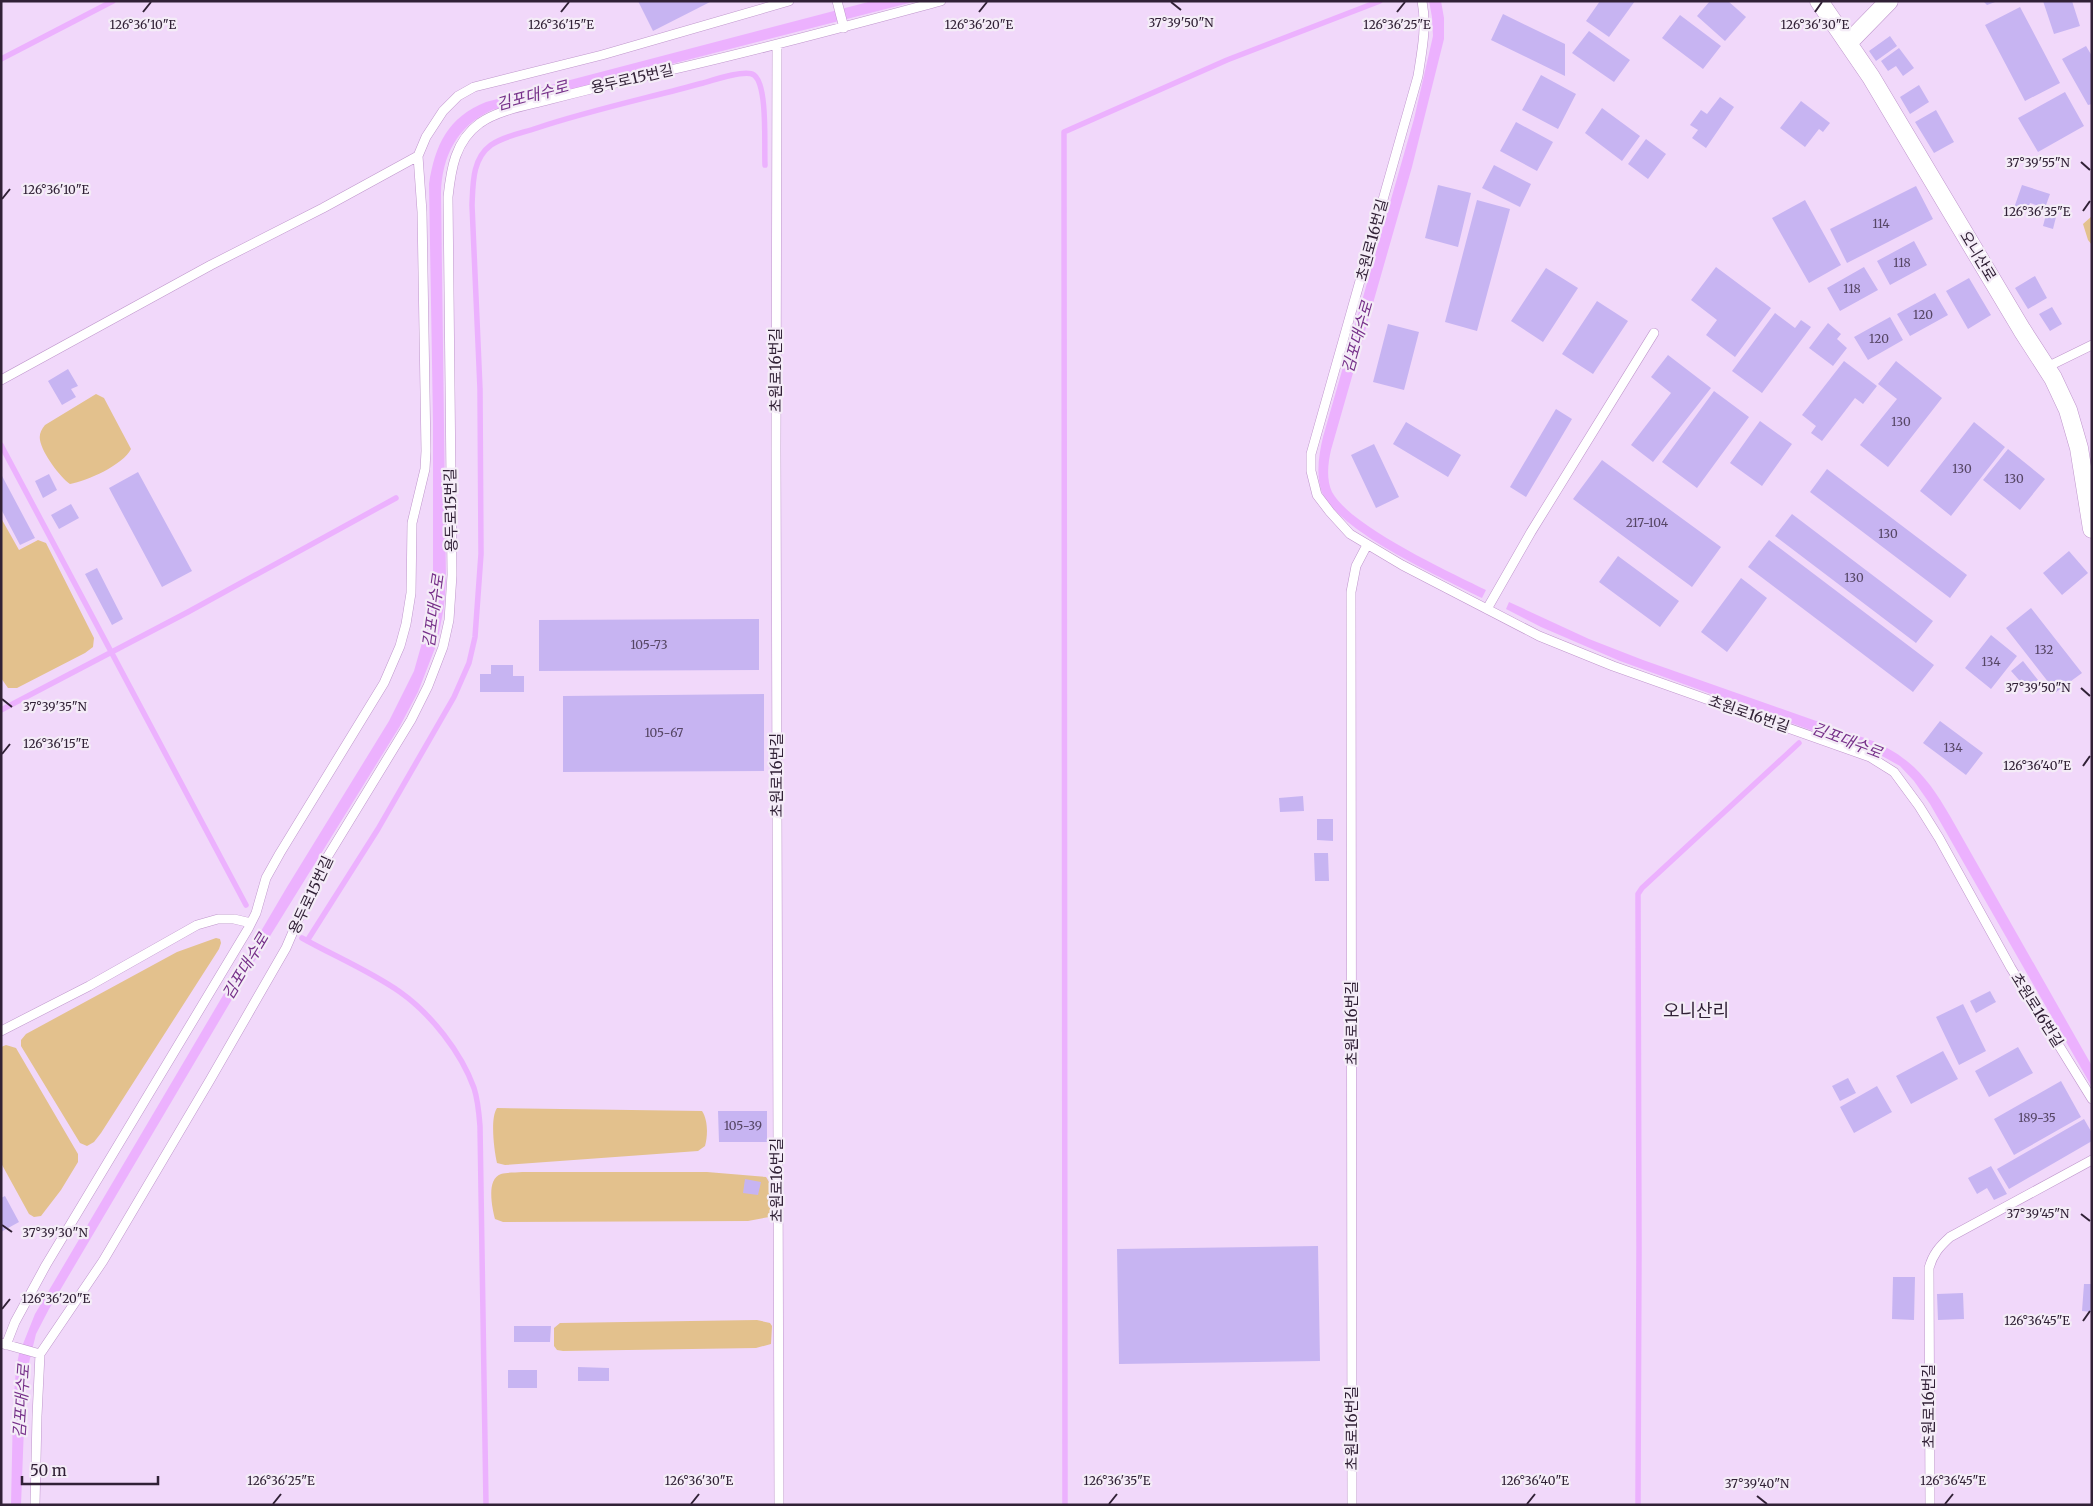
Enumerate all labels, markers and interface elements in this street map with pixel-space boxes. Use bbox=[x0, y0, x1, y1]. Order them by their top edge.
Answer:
text: 37°39'50"N bbox=[1148, 15, 1214, 30]
text: 126°36'10"E bbox=[110, 17, 177, 32]
text: 126°36'15"E bbox=[528, 17, 594, 32]
text: 126°36'20"E bbox=[945, 17, 1014, 32]
text: 126°36'25"E bbox=[1363, 17, 1431, 32]
text: 126°36'30"E bbox=[1781, 17, 1850, 32]
street label: 용두로15번길 bbox=[589, 60, 675, 97]
water label: 김포대수로 bbox=[494, 75, 571, 114]
text: 37°39'55"N bbox=[2006, 155, 2071, 170]
text: 126°36'10"E bbox=[23, 182, 90, 197]
street label: 초원로16번길 bbox=[1351, 197, 1392, 283]
text: 126°36'35"E bbox=[2004, 204, 2071, 219]
house number: 114 bbox=[1872, 216, 1890, 231]
street label: 오니산로 bbox=[1956, 227, 2001, 284]
house number: 118 bbox=[1893, 255, 1911, 270]
house number: 118 bbox=[1843, 281, 1861, 296]
water label: 김포대수로 bbox=[1337, 298, 1377, 375]
house number: 120 bbox=[1913, 307, 1933, 322]
street label: 초원로16번길 bbox=[766, 328, 785, 412]
house number: 120 bbox=[1869, 331, 1889, 346]
house number: 130 bbox=[1891, 414, 1911, 429]
house number: 130 bbox=[1952, 461, 1972, 476]
street label: 용두로15번길 bbox=[440, 468, 461, 552]
house number: 130 bbox=[2004, 471, 2024, 486]
house number: 217-104 bbox=[1626, 515, 1669, 530]
house number: 130 bbox=[1878, 526, 1898, 541]
house number: 130 bbox=[1844, 570, 1864, 585]
water label: 김포대수로 bbox=[418, 572, 448, 649]
house number: 105-73 bbox=[630, 637, 668, 652]
house number: 132 bbox=[2035, 642, 2053, 657]
house number: 134 bbox=[1981, 654, 2001, 669]
text: 37°39'50"N bbox=[2005, 680, 2071, 695]
street label: 초원로16번길 bbox=[1706, 691, 1792, 736]
text: 37°39'35"N bbox=[23, 699, 88, 714]
water label: 김포대수로 bbox=[1809, 717, 1886, 763]
house number: 105-67 bbox=[645, 725, 683, 740]
street label: 초원로16번길 bbox=[767, 733, 786, 817]
text: 126°36'15"E bbox=[23, 736, 89, 751]
house number: 134 bbox=[1943, 740, 1963, 755]
text: 126°36'40"E bbox=[2003, 758, 2071, 773]
street label: 용두로15번길 bbox=[284, 853, 337, 937]
water label: 김포대수로 bbox=[217, 928, 273, 1003]
street label: 초원로16번길 bbox=[2007, 969, 2068, 1050]
street label: 초원로16번길 bbox=[1342, 981, 1361, 1065]
district label: 오니산리 bbox=[1663, 999, 1729, 1022]
house number: 189-35 bbox=[2018, 1110, 2056, 1125]
house number: 105-39 bbox=[724, 1118, 762, 1133]
street label: 초원로16번길 bbox=[767, 1138, 786, 1222]
text: 37°39'45"N bbox=[2007, 1206, 2070, 1221]
text: 37°39'30"N bbox=[22, 1225, 88, 1240]
text: 126°36'20"E bbox=[22, 1291, 91, 1306]
text: 126°36'45"E bbox=[2004, 1313, 2070, 1328]
water label: 김포대수로 bbox=[8, 1362, 34, 1438]
street label: 초원로16번길 bbox=[1919, 1364, 1938, 1448]
street label: 초원로16번길 bbox=[1342, 1386, 1361, 1470]
scale bar bbox=[22, 1454, 159, 1486]
text: 50 m bbox=[30, 1461, 67, 1480]
text: 126°36'25"E bbox=[247, 1473, 315, 1488]
text: 126°36'30"E bbox=[665, 1473, 734, 1488]
text: 126°36'35"E bbox=[1084, 1473, 1151, 1488]
text: 126°36'40"E bbox=[1501, 1473, 1569, 1488]
text: 126°36'45"E bbox=[1920, 1473, 1986, 1488]
text: 37°39'40"N bbox=[1725, 1476, 1790, 1491]

